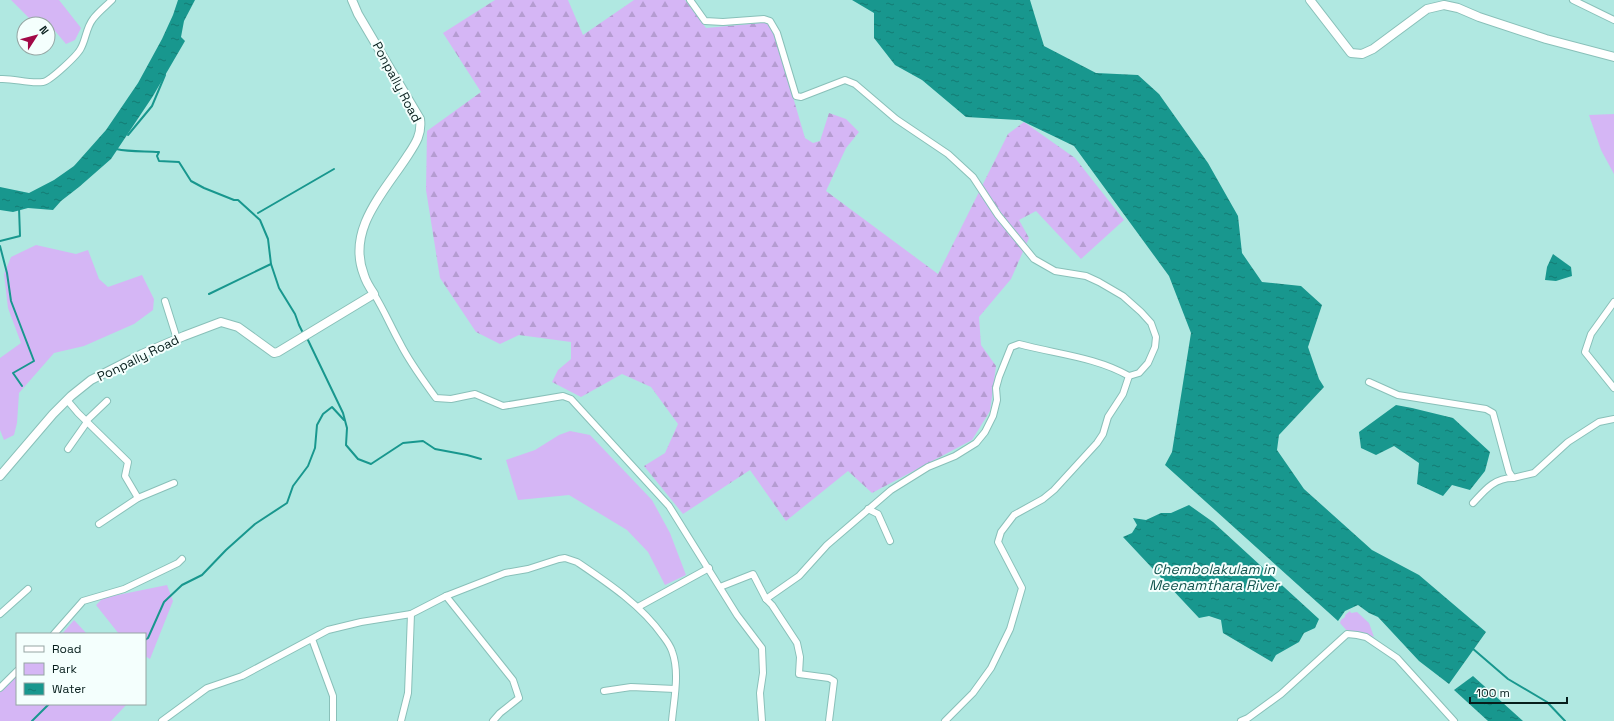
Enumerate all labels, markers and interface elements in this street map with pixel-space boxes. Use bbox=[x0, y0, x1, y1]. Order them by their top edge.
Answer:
north arrow bbox=[16, 16, 56, 56]
text: N bbox=[36, 23, 52, 37]
street label: Ponpally Road bbox=[369, 39, 425, 125]
street label: Ponpally Road bbox=[94, 331, 182, 385]
water label: Chembolakulam in Meenamthara River bbox=[1149, 560, 1281, 594]
legend bbox=[16, 633, 146, 705]
text: Road bbox=[52, 641, 81, 657]
text: Park bbox=[52, 661, 77, 677]
scale bar bbox=[1470, 679, 1567, 705]
text: Water bbox=[52, 681, 86, 697]
text: 100 m bbox=[1476, 685, 1510, 701]

